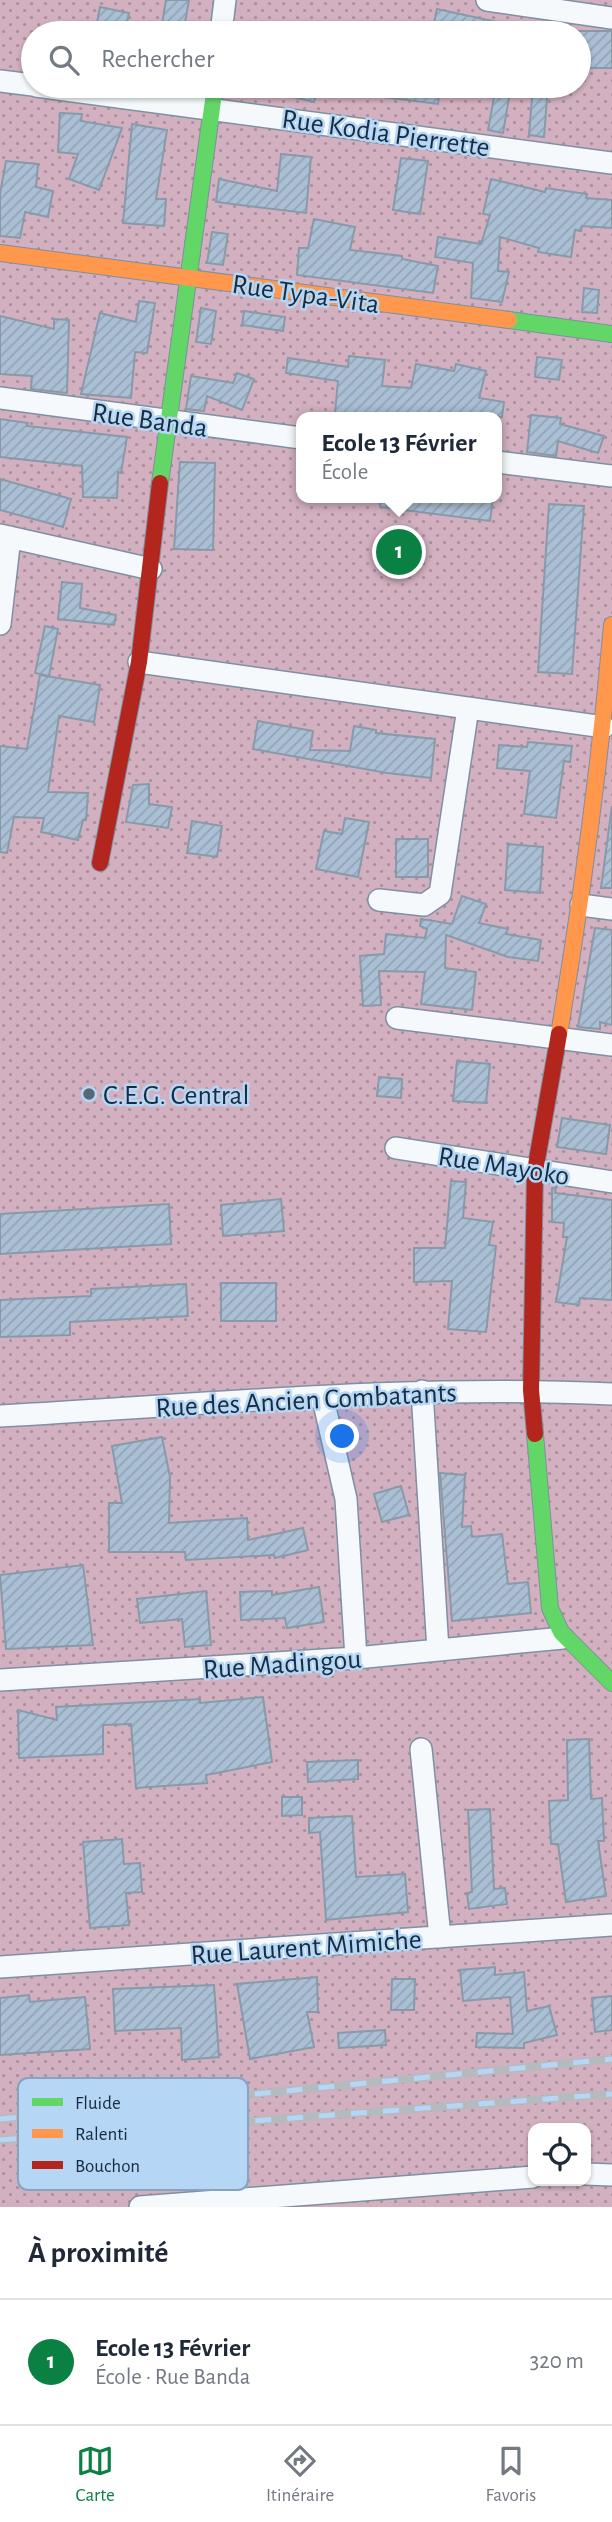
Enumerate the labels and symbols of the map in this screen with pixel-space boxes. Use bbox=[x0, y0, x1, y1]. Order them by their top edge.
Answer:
street label: Rue Kodia Pierrette bbox=[280, 106, 491, 162]
street label: Rue Typa-Vita bbox=[230, 271, 381, 319]
street label: Rue Banda bbox=[90, 399, 209, 443]
pin: 1 bbox=[376, 526, 422, 578]
place label: C.E.G. Central bbox=[103, 1082, 249, 1110]
marker: C.E.G. Central bbox=[81, 1086, 97, 1102]
street label: Rue Mayoko bbox=[436, 1143, 571, 1191]
street label: Rue des Ancien Combatants bbox=[155, 1379, 457, 1423]
your location bbox=[325, 1419, 359, 1453]
street label: Rue Madingou bbox=[202, 1645, 362, 1685]
street label: Rue Laurent Mimiche bbox=[190, 1926, 423, 1970]
legend bbox=[18, 2078, 248, 2190]
text: Fluide bbox=[75, 2094, 121, 2113]
text: Ralenti bbox=[75, 2125, 128, 2144]
text: Bouchon bbox=[75, 2157, 140, 2176]

